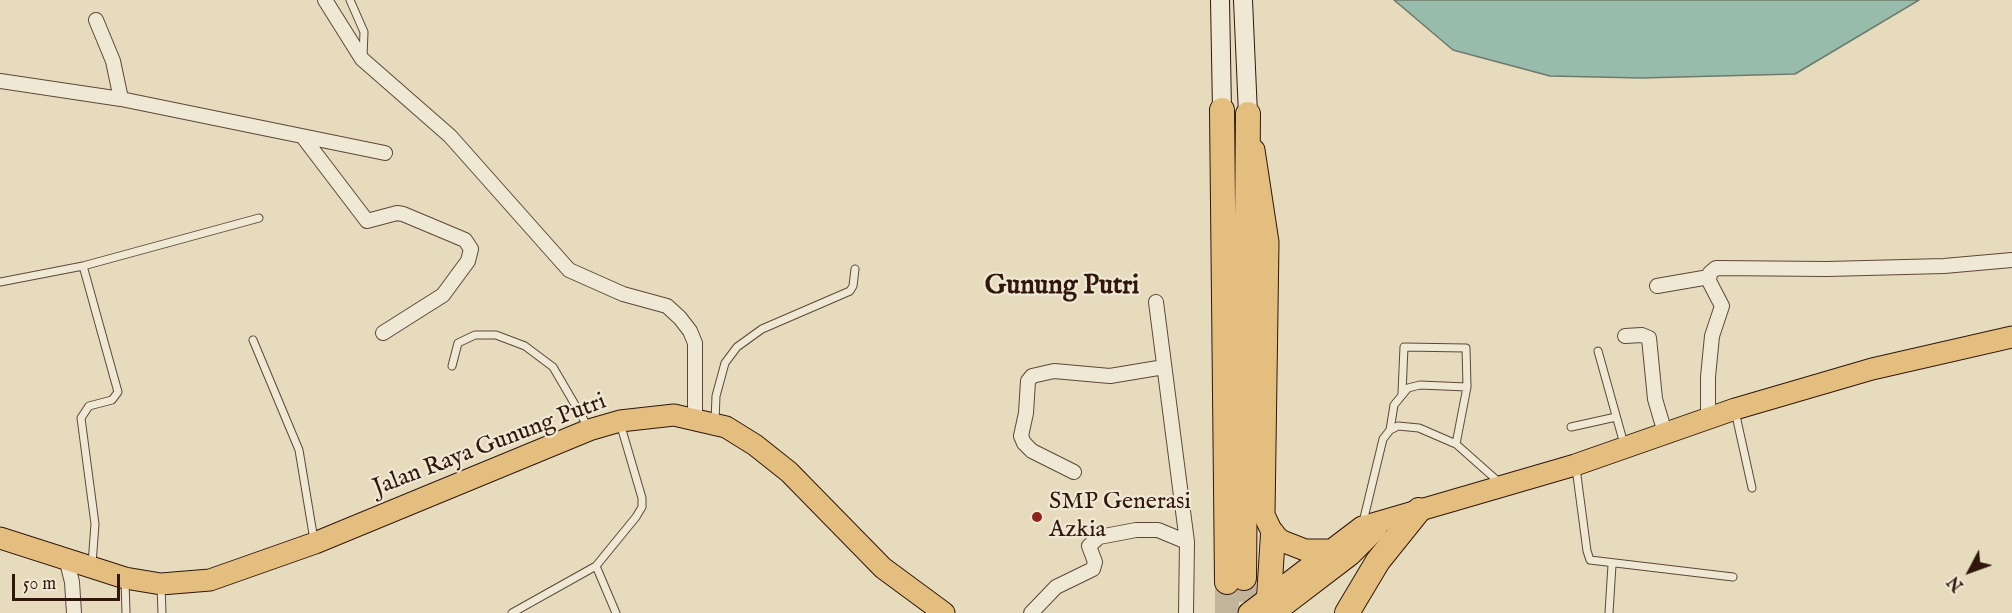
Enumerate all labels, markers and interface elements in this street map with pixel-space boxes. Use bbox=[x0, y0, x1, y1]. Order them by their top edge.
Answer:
district label: Gunung Putri bbox=[985, 271, 1139, 303]
street label: Jalan Raya Gunung Putri bbox=[369, 388, 611, 504]
place label: SMP Generasi Azkia bbox=[1049, 489, 1191, 545]
marker: SMP Generasi Azkia bbox=[1030, 510, 1044, 524]
north arrow bbox=[1940, 541, 2000, 601]
scale bar bbox=[15, 562, 123, 600]
text: N bbox=[1944, 571, 1969, 595]
text: 50 m bbox=[23, 573, 56, 596]

